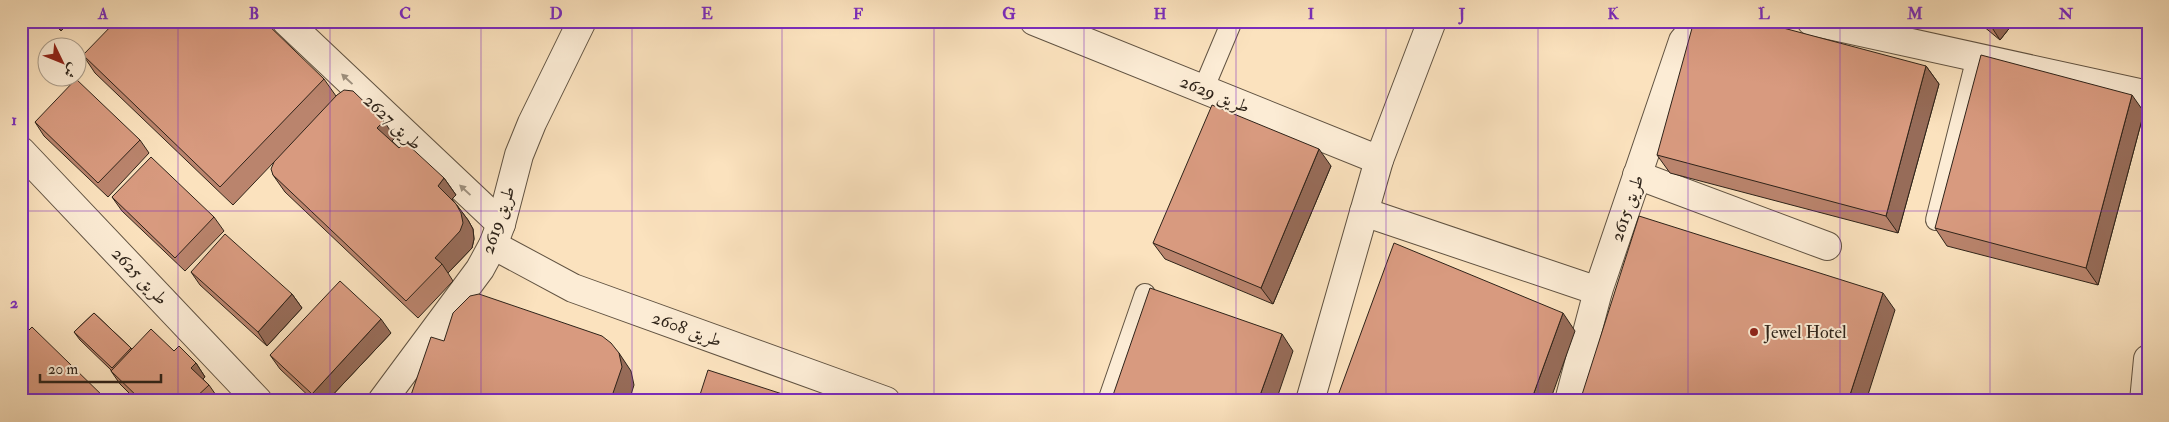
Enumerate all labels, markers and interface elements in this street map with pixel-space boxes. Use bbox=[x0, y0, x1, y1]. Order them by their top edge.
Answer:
text: A bbox=[97, 4, 109, 24]
text: B bbox=[249, 4, 259, 24]
text: C bbox=[399, 4, 411, 24]
text: D bbox=[549, 4, 563, 24]
text: E bbox=[701, 4, 713, 24]
text: F bbox=[853, 4, 863, 24]
text: G bbox=[1002, 4, 1016, 24]
text: H bbox=[1153, 4, 1167, 24]
text: I bbox=[1308, 4, 1315, 24]
text: J bbox=[1458, 4, 1466, 25]
text: K bbox=[1607, 4, 1619, 24]
text: L bbox=[1758, 4, 1770, 24]
text: M bbox=[1906, 4, 1923, 24]
text: N bbox=[2058, 4, 2074, 24]
north arrow bbox=[38, 38, 88, 88]
text: ش bbox=[60, 60, 82, 81]
street label: طريق 2629 bbox=[1177, 70, 1253, 119]
one-way arrow bbox=[341, 73, 353, 85]
street label: طريق 2627 bbox=[358, 89, 427, 155]
text: 1 bbox=[11, 110, 17, 130]
street label: طريق 2615 bbox=[1605, 172, 1650, 245]
street label: طريق 2619 bbox=[476, 183, 521, 257]
one-way arrow bbox=[460, 184, 472, 196]
street label: طريق 2625 bbox=[106, 242, 173, 310]
text: 2 bbox=[10, 293, 18, 313]
street label: طريق 2608 bbox=[649, 306, 725, 353]
place label: Jewel Hotel bbox=[1763, 321, 1847, 344]
marker: Jewel Hotel bbox=[1748, 326, 1760, 338]
scale bar bbox=[40, 352, 161, 384]
text: 20 m bbox=[48, 360, 78, 379]

